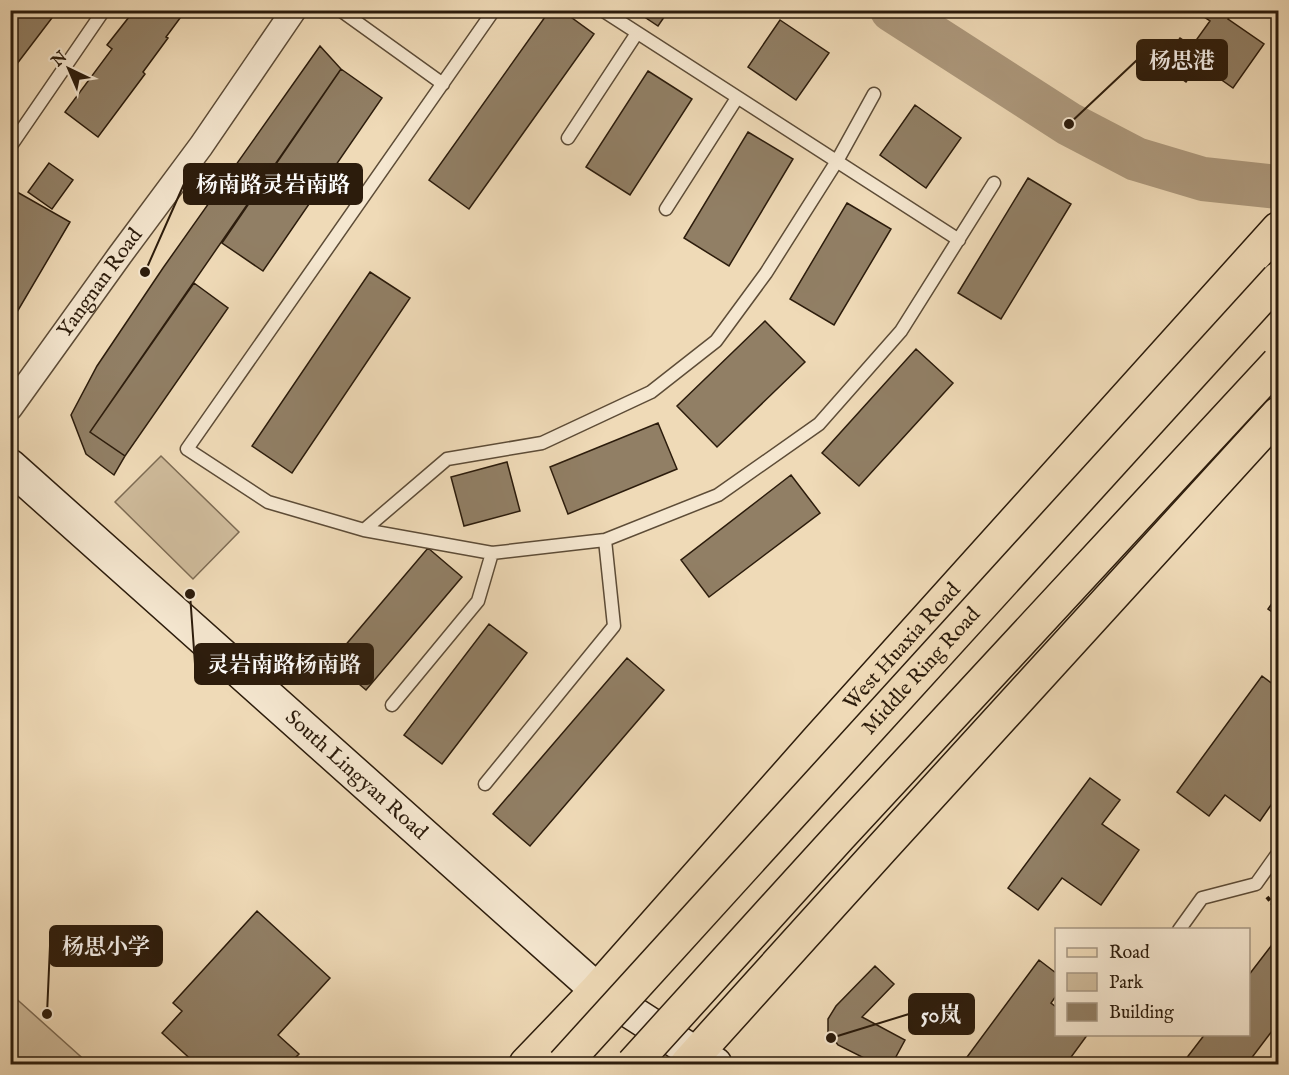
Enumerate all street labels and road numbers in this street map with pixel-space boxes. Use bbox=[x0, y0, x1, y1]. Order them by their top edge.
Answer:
street label: Yangnan Road bbox=[51, 222, 149, 343]
street label: West Huaxia Road bbox=[838, 577, 967, 716]
street label: Middle Ring Road bbox=[856, 601, 987, 741]
street label: South Lingyan Road bbox=[279, 704, 434, 846]

